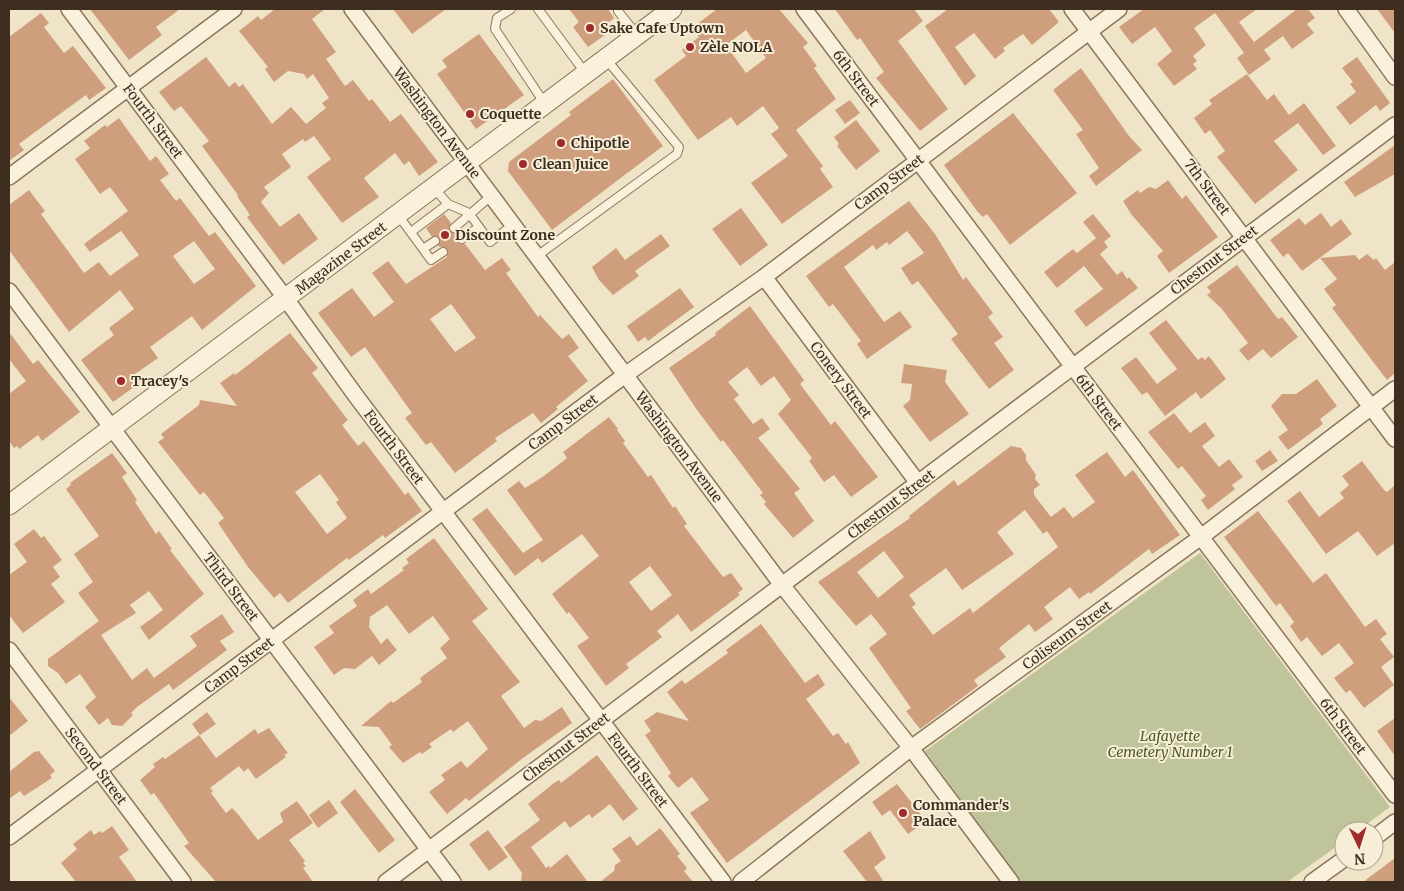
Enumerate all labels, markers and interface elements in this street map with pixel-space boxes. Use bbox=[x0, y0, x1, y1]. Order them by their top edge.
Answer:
place label: Sake Cafe Uptown bbox=[600, 19, 724, 37]
marker: Sake Cafe Uptown bbox=[584, 22, 596, 34]
place label: Zèle NOLA bbox=[700, 38, 773, 56]
marker: Zèle NOLA bbox=[684, 41, 696, 53]
street label: 6th Street bbox=[829, 46, 883, 110]
street label: Washington Avenue bbox=[389, 63, 485, 182]
street label: Fourth Street bbox=[119, 80, 187, 162]
place label: Coquette bbox=[480, 105, 542, 123]
marker: Coquette bbox=[464, 108, 476, 120]
place label: Chipotle bbox=[571, 134, 630, 152]
marker: Chipotle bbox=[555, 137, 567, 149]
street label: Camp Street bbox=[851, 150, 928, 214]
place label: Clean Juice bbox=[533, 155, 609, 173]
street label: 7th Street bbox=[1180, 155, 1234, 219]
marker: Clean Juice bbox=[517, 158, 529, 170]
street label: Magazine Street bbox=[292, 218, 391, 298]
street label: Chestnut Street bbox=[1167, 221, 1262, 299]
place label: Discount Zone bbox=[455, 226, 555, 244]
marker: Discount Zone bbox=[439, 229, 451, 241]
street label: Conery Street bbox=[806, 338, 876, 422]
street label: 6th Street bbox=[1072, 370, 1126, 434]
place label: Tracey's bbox=[131, 372, 189, 390]
marker: Tracey's bbox=[115, 375, 127, 387]
street label: Washington Avenue bbox=[631, 387, 727, 506]
street label: Camp Street bbox=[525, 390, 602, 454]
street label: Fourth Street bbox=[360, 406, 428, 488]
street label: Chestnut Street bbox=[844, 465, 939, 543]
street label: Third Street bbox=[199, 549, 263, 625]
street label: Coliseum Street bbox=[1019, 596, 1116, 673]
street label: Camp Street bbox=[201, 633, 278, 697]
street label: 6th Street bbox=[1316, 694, 1370, 758]
street label: Chestnut Street bbox=[519, 708, 614, 786]
street label: Second Street bbox=[61, 724, 131, 809]
park label: Lafayette Cemetery Number 1 bbox=[1107, 727, 1233, 761]
street label: Fourth Street bbox=[604, 729, 672, 811]
place label: Commander's Palace bbox=[913, 796, 1009, 830]
marker: Commander's Palace bbox=[897, 807, 909, 819]
north arrow bbox=[1334, 821, 1384, 871]
text: N bbox=[1354, 850, 1366, 868]

